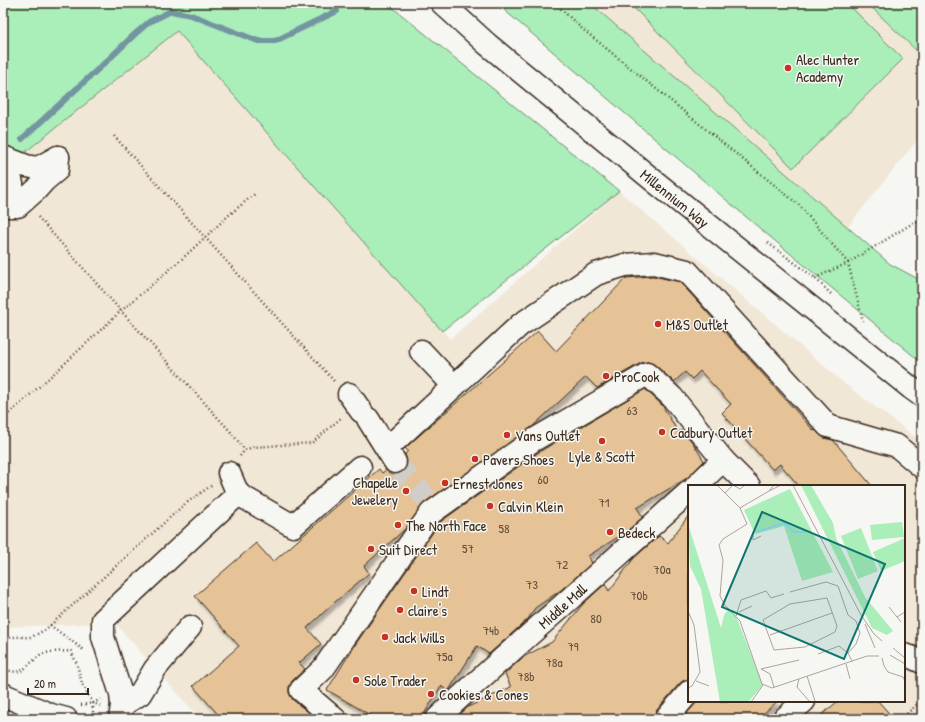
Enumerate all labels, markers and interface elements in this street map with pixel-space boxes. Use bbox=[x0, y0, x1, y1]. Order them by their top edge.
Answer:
place label: Alec Hunter Academy bbox=[796, 49, 859, 87]
marker: Alec Hunter Academy bbox=[783, 63, 793, 73]
street label: Millennium Way bbox=[636, 164, 714, 232]
place label: M&S Outlet bbox=[666, 314, 729, 335]
marker: M&S Outlet bbox=[653, 319, 663, 329]
place label: ProCook bbox=[614, 366, 660, 387]
marker: ProCook bbox=[601, 371, 611, 381]
house number: 63 bbox=[626, 401, 638, 419]
place label: Cadbury Outlet bbox=[670, 422, 753, 443]
place label: Vans Outlet bbox=[515, 425, 581, 446]
marker: Cadbury Outlet bbox=[657, 427, 667, 437]
marker: Vans Outlet bbox=[502, 430, 512, 440]
marker: Lyle & Scott bbox=[597, 436, 607, 446]
place label: Lyle & Scott bbox=[569, 446, 636, 467]
place label: Pavers Shoes bbox=[483, 449, 554, 470]
marker: Pavers Shoes bbox=[470, 454, 480, 464]
house number: 60 bbox=[537, 470, 549, 488]
place label: Chapelle Jewelery bbox=[351, 472, 398, 510]
place label: Ernest Jones bbox=[453, 473, 523, 494]
marker: Ernest Jones bbox=[440, 478, 450, 488]
inset map bbox=[688, 485, 905, 702]
marker: Chapelle Jewelery bbox=[401, 486, 411, 496]
house number: 71 bbox=[598, 493, 610, 511]
place label: Calvin Klein bbox=[498, 496, 564, 517]
marker: Calvin Klein bbox=[485, 501, 495, 511]
place label: The North Face bbox=[406, 515, 487, 536]
house number: 58 bbox=[498, 519, 510, 537]
marker: The North Face bbox=[393, 520, 403, 530]
place label: Bedeck bbox=[618, 522, 655, 543]
marker: Bedeck bbox=[605, 527, 615, 537]
place label: Suit Direct bbox=[379, 539, 438, 560]
house number: 57 bbox=[462, 539, 474, 557]
marker: Suit Direct bbox=[366, 544, 376, 554]
house number: 72 bbox=[556, 555, 568, 573]
house number: 70a bbox=[653, 560, 671, 578]
house number: 73 bbox=[526, 575, 538, 593]
street label: Middle Mall bbox=[533, 578, 592, 633]
place label: Lindt bbox=[422, 581, 450, 602]
marker: Lindt bbox=[409, 586, 419, 596]
house number: 70b bbox=[630, 586, 648, 604]
place label: claire's bbox=[408, 600, 447, 621]
marker: claire's bbox=[395, 605, 405, 615]
house number: 80 bbox=[590, 609, 602, 627]
house number: 74b bbox=[483, 621, 499, 639]
place label: Jack Wills bbox=[393, 627, 445, 648]
marker: Jack Wills bbox=[380, 632, 390, 642]
house number: 79 bbox=[567, 637, 579, 655]
house number: 75a bbox=[435, 647, 453, 665]
house number: 78a bbox=[545, 653, 563, 671]
house number: 78b bbox=[517, 667, 535, 685]
scale bar bbox=[28, 670, 88, 696]
place label: Sole Trader bbox=[364, 670, 427, 691]
text: 20 m bbox=[34, 675, 56, 692]
marker: Sole Trader bbox=[351, 675, 361, 685]
place label: Cookies & Cones bbox=[439, 684, 529, 705]
marker: Cookies & Cones bbox=[426, 689, 436, 699]

